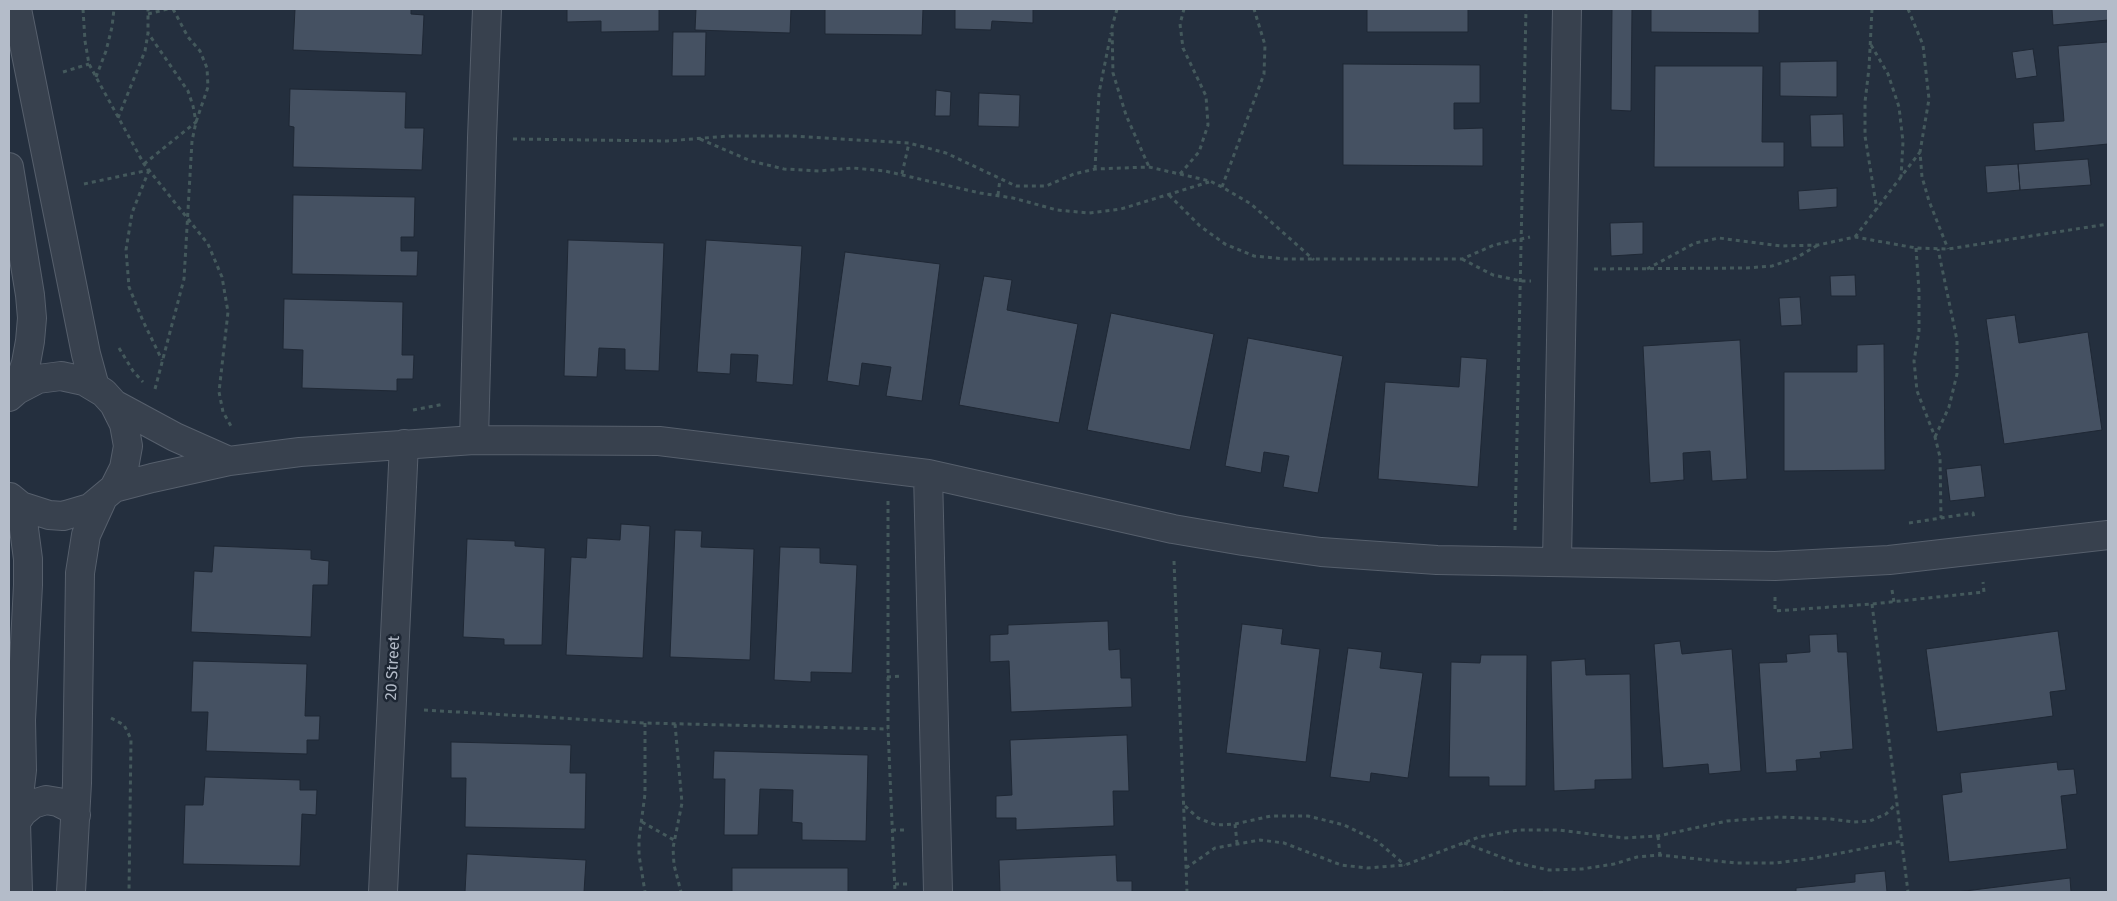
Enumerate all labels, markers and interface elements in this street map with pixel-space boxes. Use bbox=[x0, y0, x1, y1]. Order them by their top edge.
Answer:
street label: 20 Street bbox=[382, 635, 404, 701]

